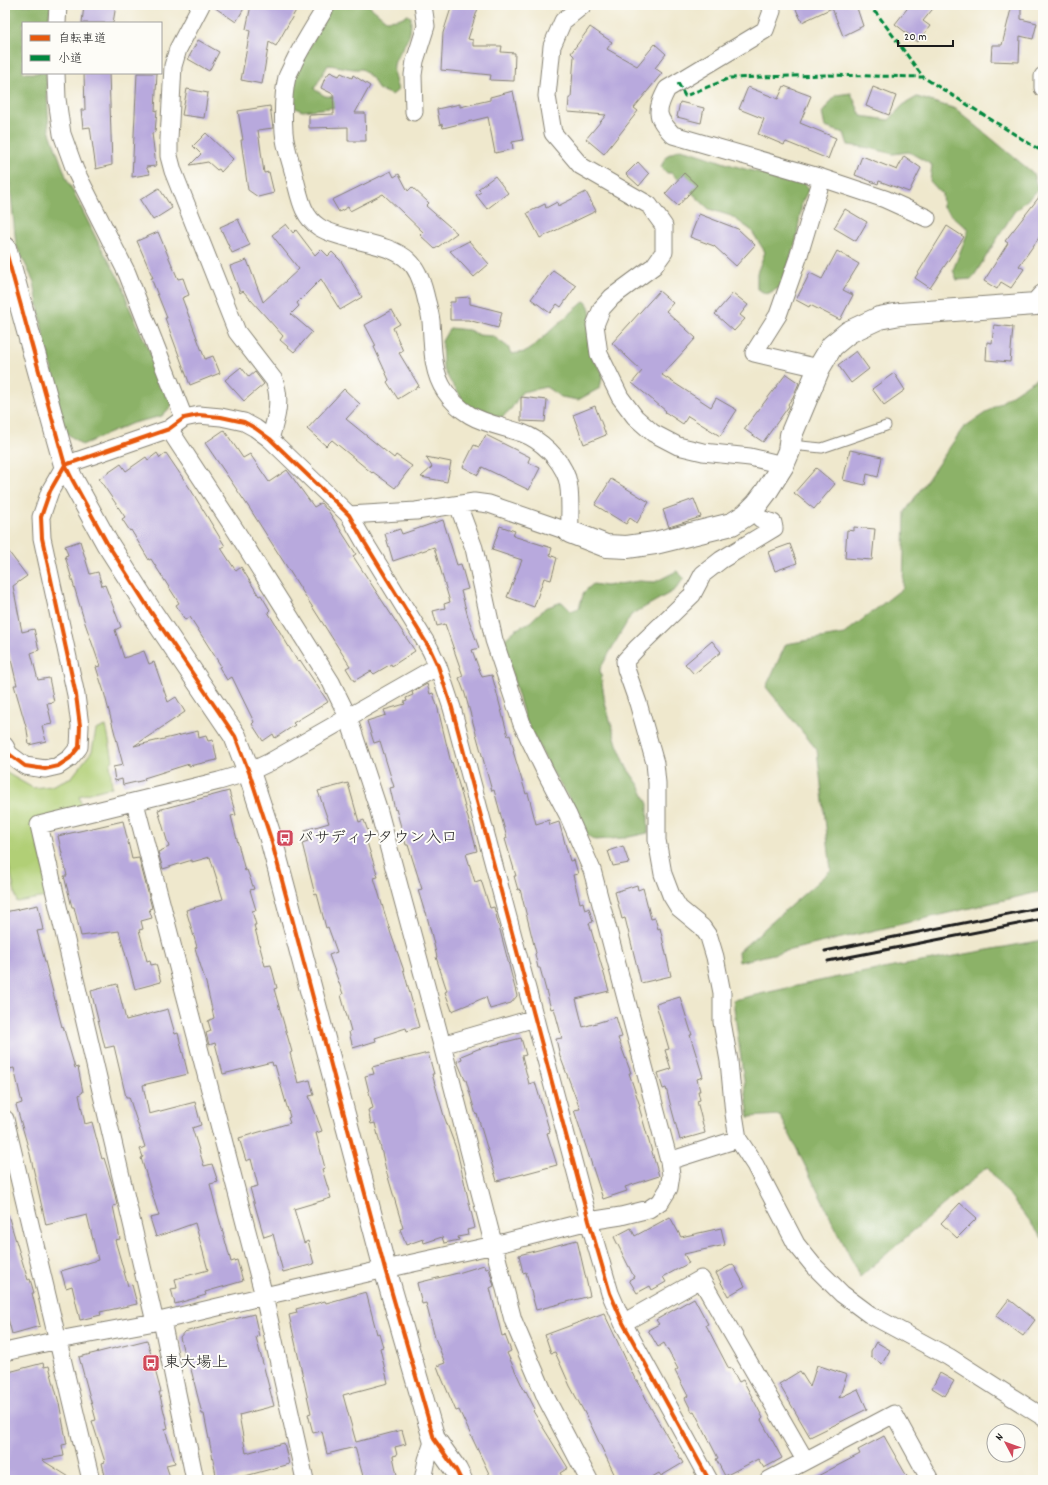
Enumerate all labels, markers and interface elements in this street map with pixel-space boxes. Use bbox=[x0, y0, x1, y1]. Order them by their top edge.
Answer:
legend bbox=[22, 22, 162, 74]
scale bar bbox=[898, 22, 953, 48]
text: 20 m bbox=[904, 29, 927, 46]
text: 自転車道 bbox=[58, 31, 106, 48]
text: 小道 bbox=[58, 51, 82, 68]
place label: パサディナタウン入口 bbox=[298, 827, 457, 850]
bus stop icon: パサディナタウン入口 bbox=[275, 828, 295, 848]
place label: 東大場上 bbox=[164, 1352, 228, 1375]
bus stop icon: 東大場上 bbox=[141, 1353, 161, 1373]
north arrow bbox=[986, 1423, 1026, 1463]
text: N bbox=[992, 1430, 1008, 1445]

